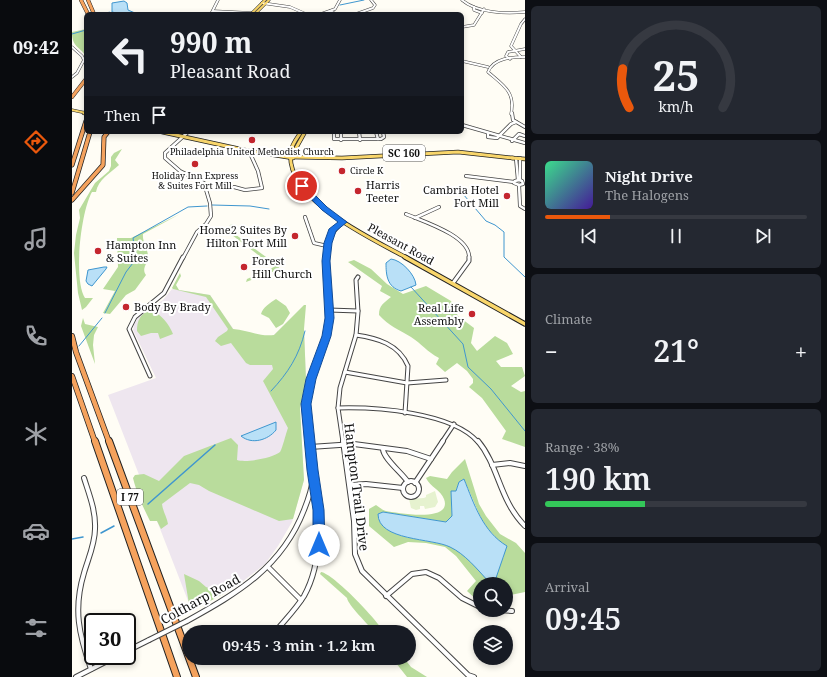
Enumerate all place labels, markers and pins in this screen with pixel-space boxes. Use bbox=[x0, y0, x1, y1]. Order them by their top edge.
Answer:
marker: Philadelphia United Methodist Church bbox=[247, 135, 257, 145]
place label: Philadelphia United Methodist Church bbox=[170, 145, 334, 158]
marker: Holiday Inn Express & Suites Fort Mill bbox=[190, 159, 200, 169]
place label: Circle K bbox=[350, 164, 384, 177]
marker: Circle K bbox=[337, 166, 347, 176]
place label: Holiday Inn Express & Suites Fort Mill bbox=[152, 169, 238, 192]
pin bbox=[285, 169, 319, 203]
place label: Harris Teeter bbox=[366, 177, 400, 205]
place label: Cambria Hotel Fort Mill bbox=[423, 182, 500, 210]
marker: Harris Teeter bbox=[353, 186, 363, 196]
marker: Cambria Hotel Fort Mill bbox=[502, 191, 512, 201]
place label: Home2 Suites By Hilton Fort Mill bbox=[199, 222, 288, 250]
marker: Home2 Suites By Hilton Fort Mill bbox=[290, 231, 300, 241]
place label: Hampton Inn & Suites bbox=[106, 237, 176, 265]
marker: Hampton Inn & Suites bbox=[93, 246, 103, 256]
place label: Forest Hill Church bbox=[252, 253, 312, 281]
marker: Forest Hill Church bbox=[239, 262, 249, 272]
place label: Body By Brady bbox=[134, 299, 212, 314]
place label: Real Life Assembly bbox=[414, 300, 465, 328]
marker: Body By Brady bbox=[121, 302, 131, 312]
marker: Real Life Assembly bbox=[467, 309, 477, 319]

